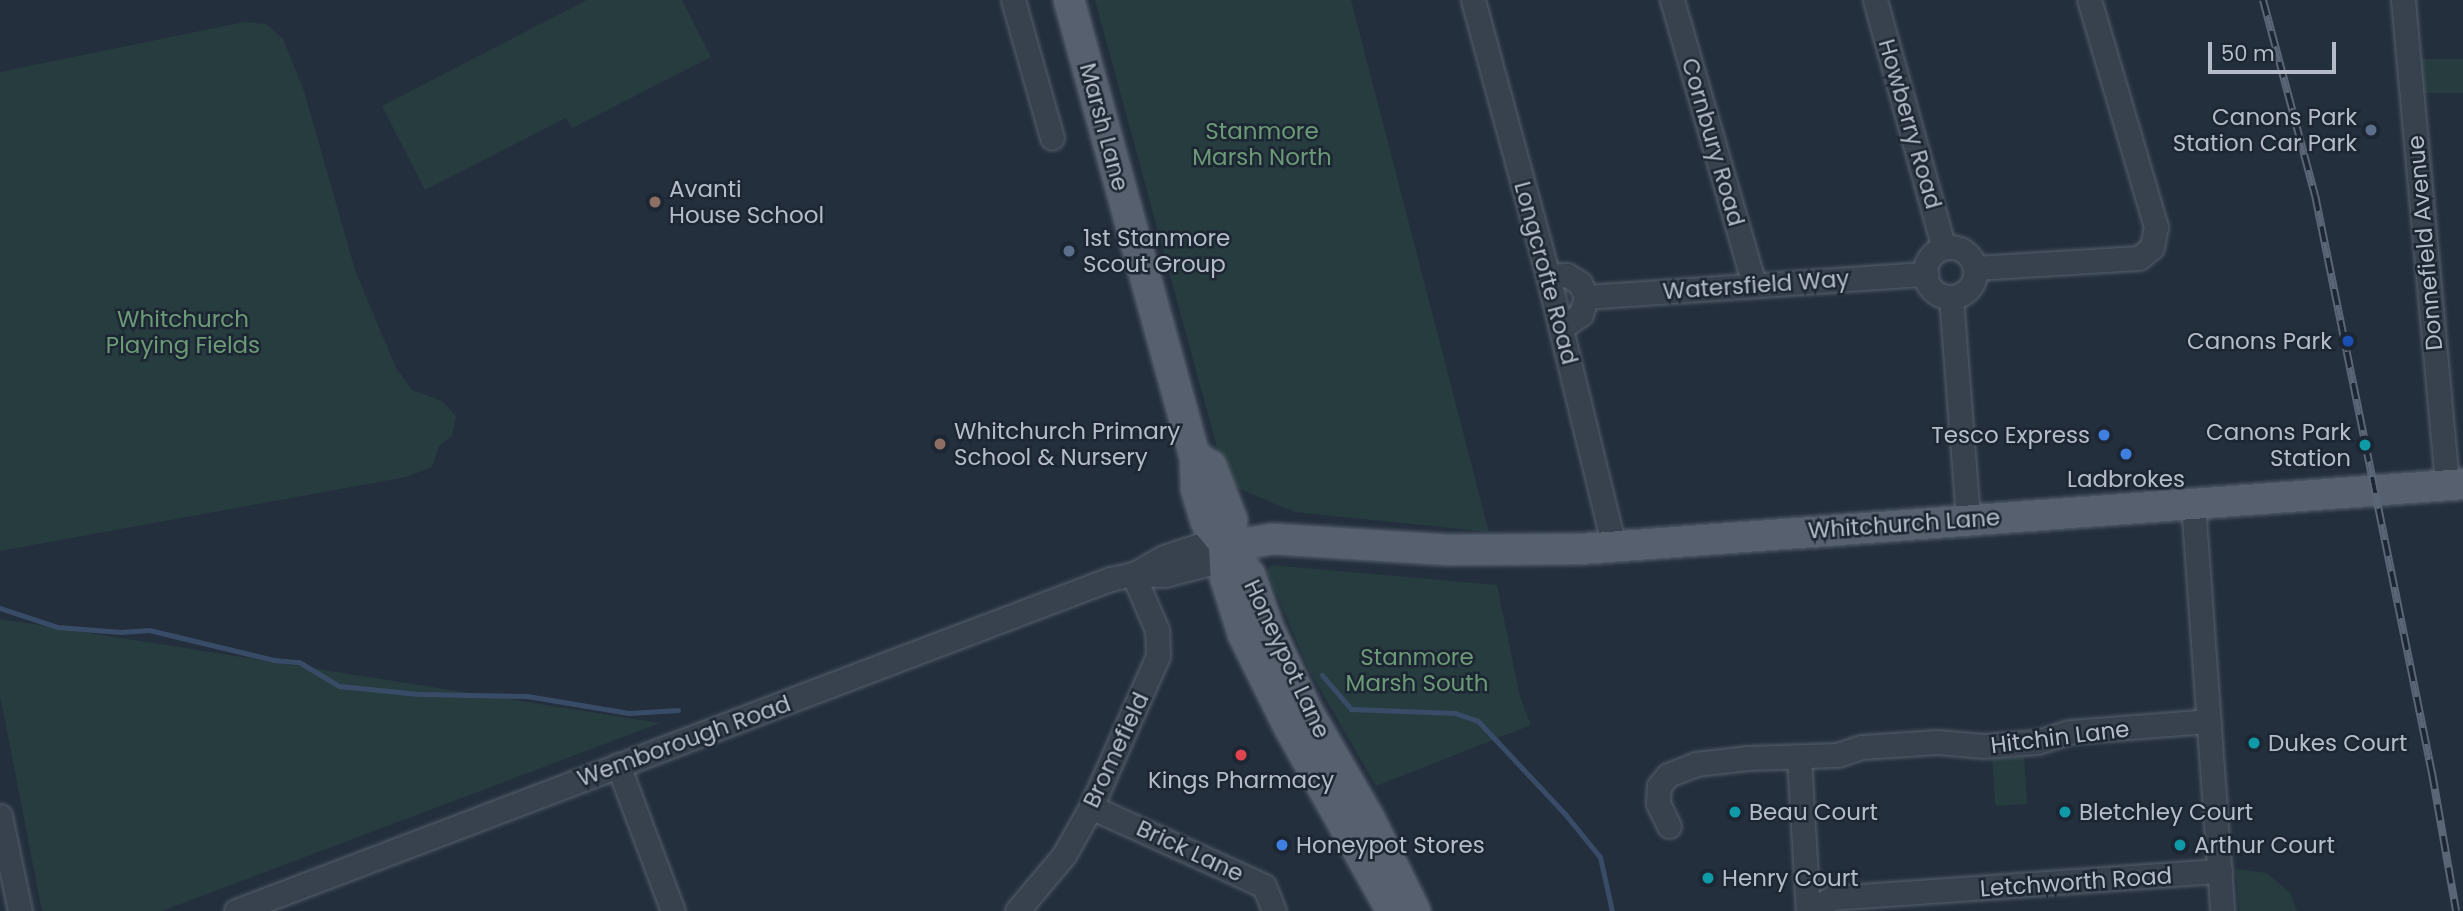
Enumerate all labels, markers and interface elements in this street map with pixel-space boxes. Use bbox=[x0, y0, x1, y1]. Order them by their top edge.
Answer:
scale bar bbox=[2211, 28, 2339, 72]
street label: Howberry Road bbox=[1873, 36, 1947, 212]
text: 50 m bbox=[2221, 39, 2275, 68]
street label: Cornbury Road bbox=[1676, 55, 1750, 229]
street label: Marsh Lane bbox=[1074, 60, 1134, 194]
place label: Canons Park Station Car Park bbox=[2173, 103, 2357, 157]
park label: Stanmore Marsh North bbox=[1192, 117, 1332, 171]
marker: Canons Park Station Car Park bbox=[2363, 122, 2379, 138]
street label: Donnefield Avenue bbox=[2402, 134, 2448, 352]
place label: Avanti House School bbox=[669, 175, 824, 229]
street label: Longcrofte Road bbox=[1508, 178, 1584, 368]
marker: Avanti House School bbox=[647, 194, 663, 210]
place label: 1st Stanmore Scout Group bbox=[1083, 224, 1230, 278]
marker: 1st Stanmore Scout Group bbox=[1061, 243, 1077, 259]
street label: Watersfield Way bbox=[1662, 265, 1850, 305]
park label: Whitchurch Playing Fields bbox=[106, 305, 260, 359]
place label: Canons Park bbox=[2187, 327, 2332, 355]
marker: Canons Park bbox=[2338, 331, 2358, 351]
place label: Whitchurch Primary School & Nursery bbox=[954, 417, 1180, 471]
place label: Canons Park Station bbox=[2206, 418, 2351, 472]
place label: Tesco Express bbox=[1931, 421, 2090, 449]
marker: Tesco Express bbox=[2096, 427, 2112, 443]
marker: Whitchurch Primary School & Nursery bbox=[932, 436, 948, 452]
marker: Canons Park Station bbox=[2357, 437, 2373, 453]
marker: Ladbrokes bbox=[2118, 446, 2134, 462]
place label: Ladbrokes bbox=[2067, 465, 2185, 493]
street label: Whitchurch Lane bbox=[1807, 504, 2001, 544]
street label: Honeypot Lane bbox=[1238, 575, 1336, 743]
park label: Stanmore Marsh South bbox=[1346, 643, 1488, 697]
street label: Bromefield bbox=[1077, 688, 1155, 812]
street label: Wemborough Road bbox=[574, 690, 794, 792]
street label: Hitchin Lane bbox=[1989, 715, 2131, 759]
place label: Dukes Court bbox=[2268, 729, 2407, 757]
marker: Dukes Court bbox=[2246, 735, 2262, 751]
marker: Kings Pharmacy bbox=[1233, 747, 1249, 763]
place label: Kings Pharmacy bbox=[1148, 766, 1334, 794]
place label: Beau Court bbox=[1749, 798, 1878, 826]
place label: Bletchley Court bbox=[2079, 798, 2253, 826]
marker: Beau Court bbox=[1727, 804, 1743, 820]
marker: Bletchley Court bbox=[2057, 804, 2073, 820]
street label: Brick Lane bbox=[1132, 814, 1248, 888]
place label: Honeypot Stores bbox=[1296, 831, 1485, 859]
place label: Arthur Court bbox=[2194, 831, 2335, 859]
marker: Honeypot Stores bbox=[1274, 837, 1290, 853]
marker: Arthur Court bbox=[2172, 837, 2188, 853]
street label: Letchworth Road bbox=[1979, 862, 2173, 902]
place label: Henry Court bbox=[1722, 864, 1859, 892]
marker: Henry Court bbox=[1700, 870, 1716, 886]

